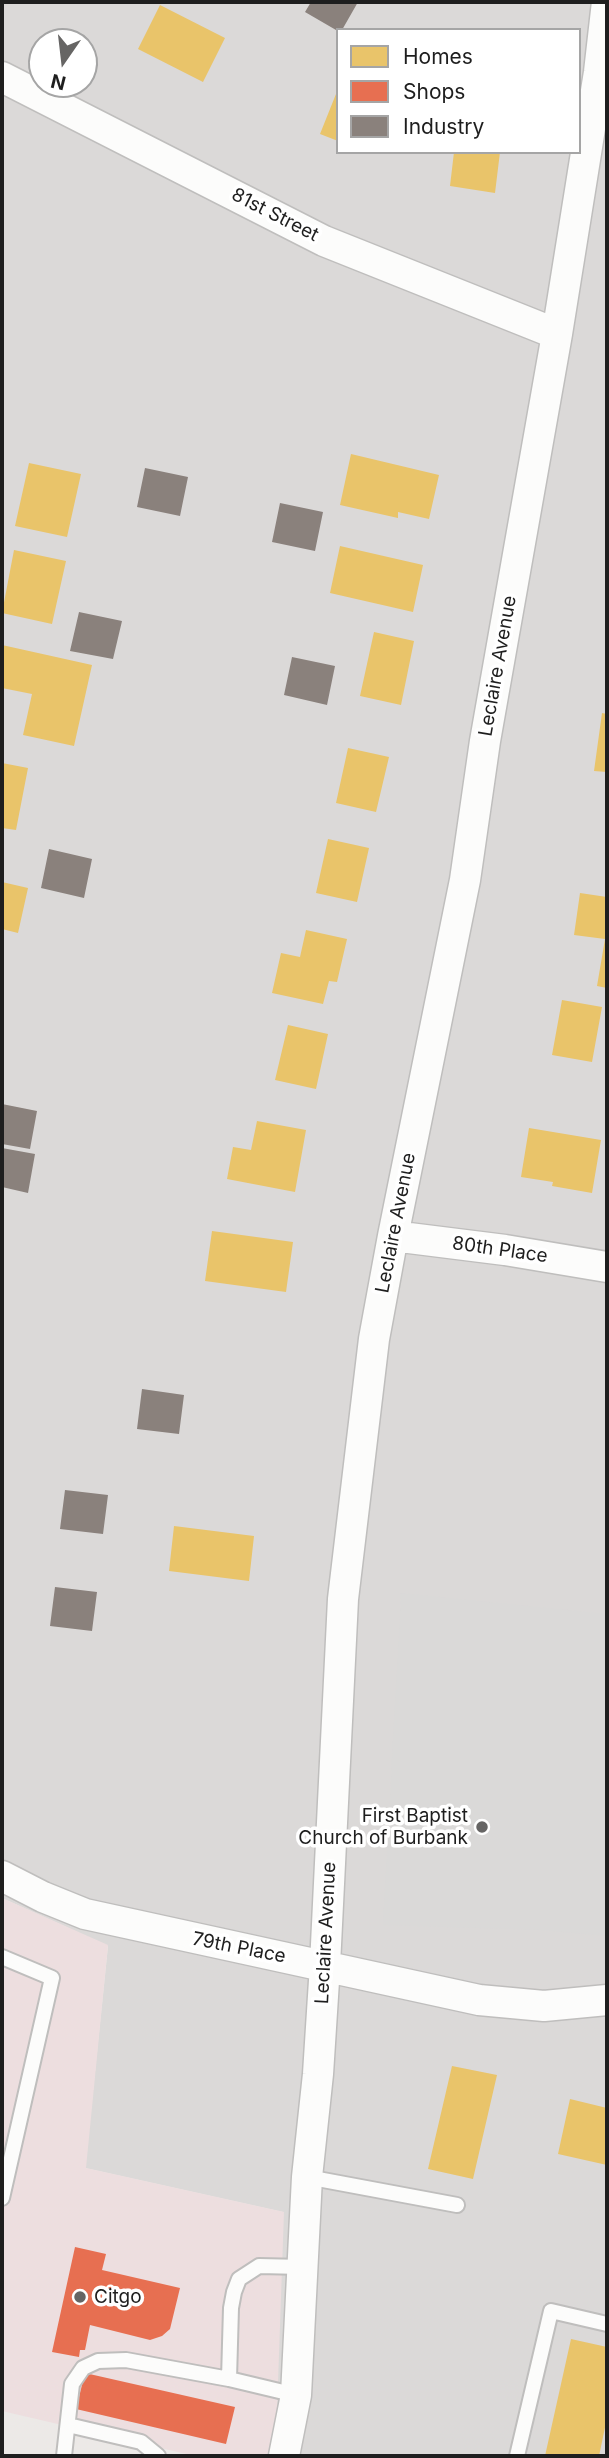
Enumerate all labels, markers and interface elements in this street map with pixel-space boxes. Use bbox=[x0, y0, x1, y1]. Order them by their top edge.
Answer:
north arrow bbox=[28, 28, 98, 98]
legend bbox=[336, 28, 581, 154]
text: Homes bbox=[403, 44, 473, 69]
text: N bbox=[48, 69, 68, 95]
text: Shops bbox=[403, 79, 465, 104]
text: Industry bbox=[403, 114, 484, 139]
street label: 81st Street bbox=[228, 183, 322, 247]
street label: Leclaire Avenue bbox=[474, 594, 522, 738]
street label: Leclaire Avenue bbox=[371, 1151, 421, 1295]
street label: 80th Place bbox=[451, 1232, 549, 1268]
place label: First Baptist Church of Burbank bbox=[298, 1805, 468, 1849]
marker: First Baptist Church of Burbank bbox=[474, 1819, 490, 1835]
street label: Leclaire Avenue bbox=[311, 1861, 341, 2005]
street label: 79th Place bbox=[190, 1928, 288, 1968]
place label: Citgo bbox=[94, 2286, 142, 2308]
marker: Citgo bbox=[72, 2289, 88, 2305]

